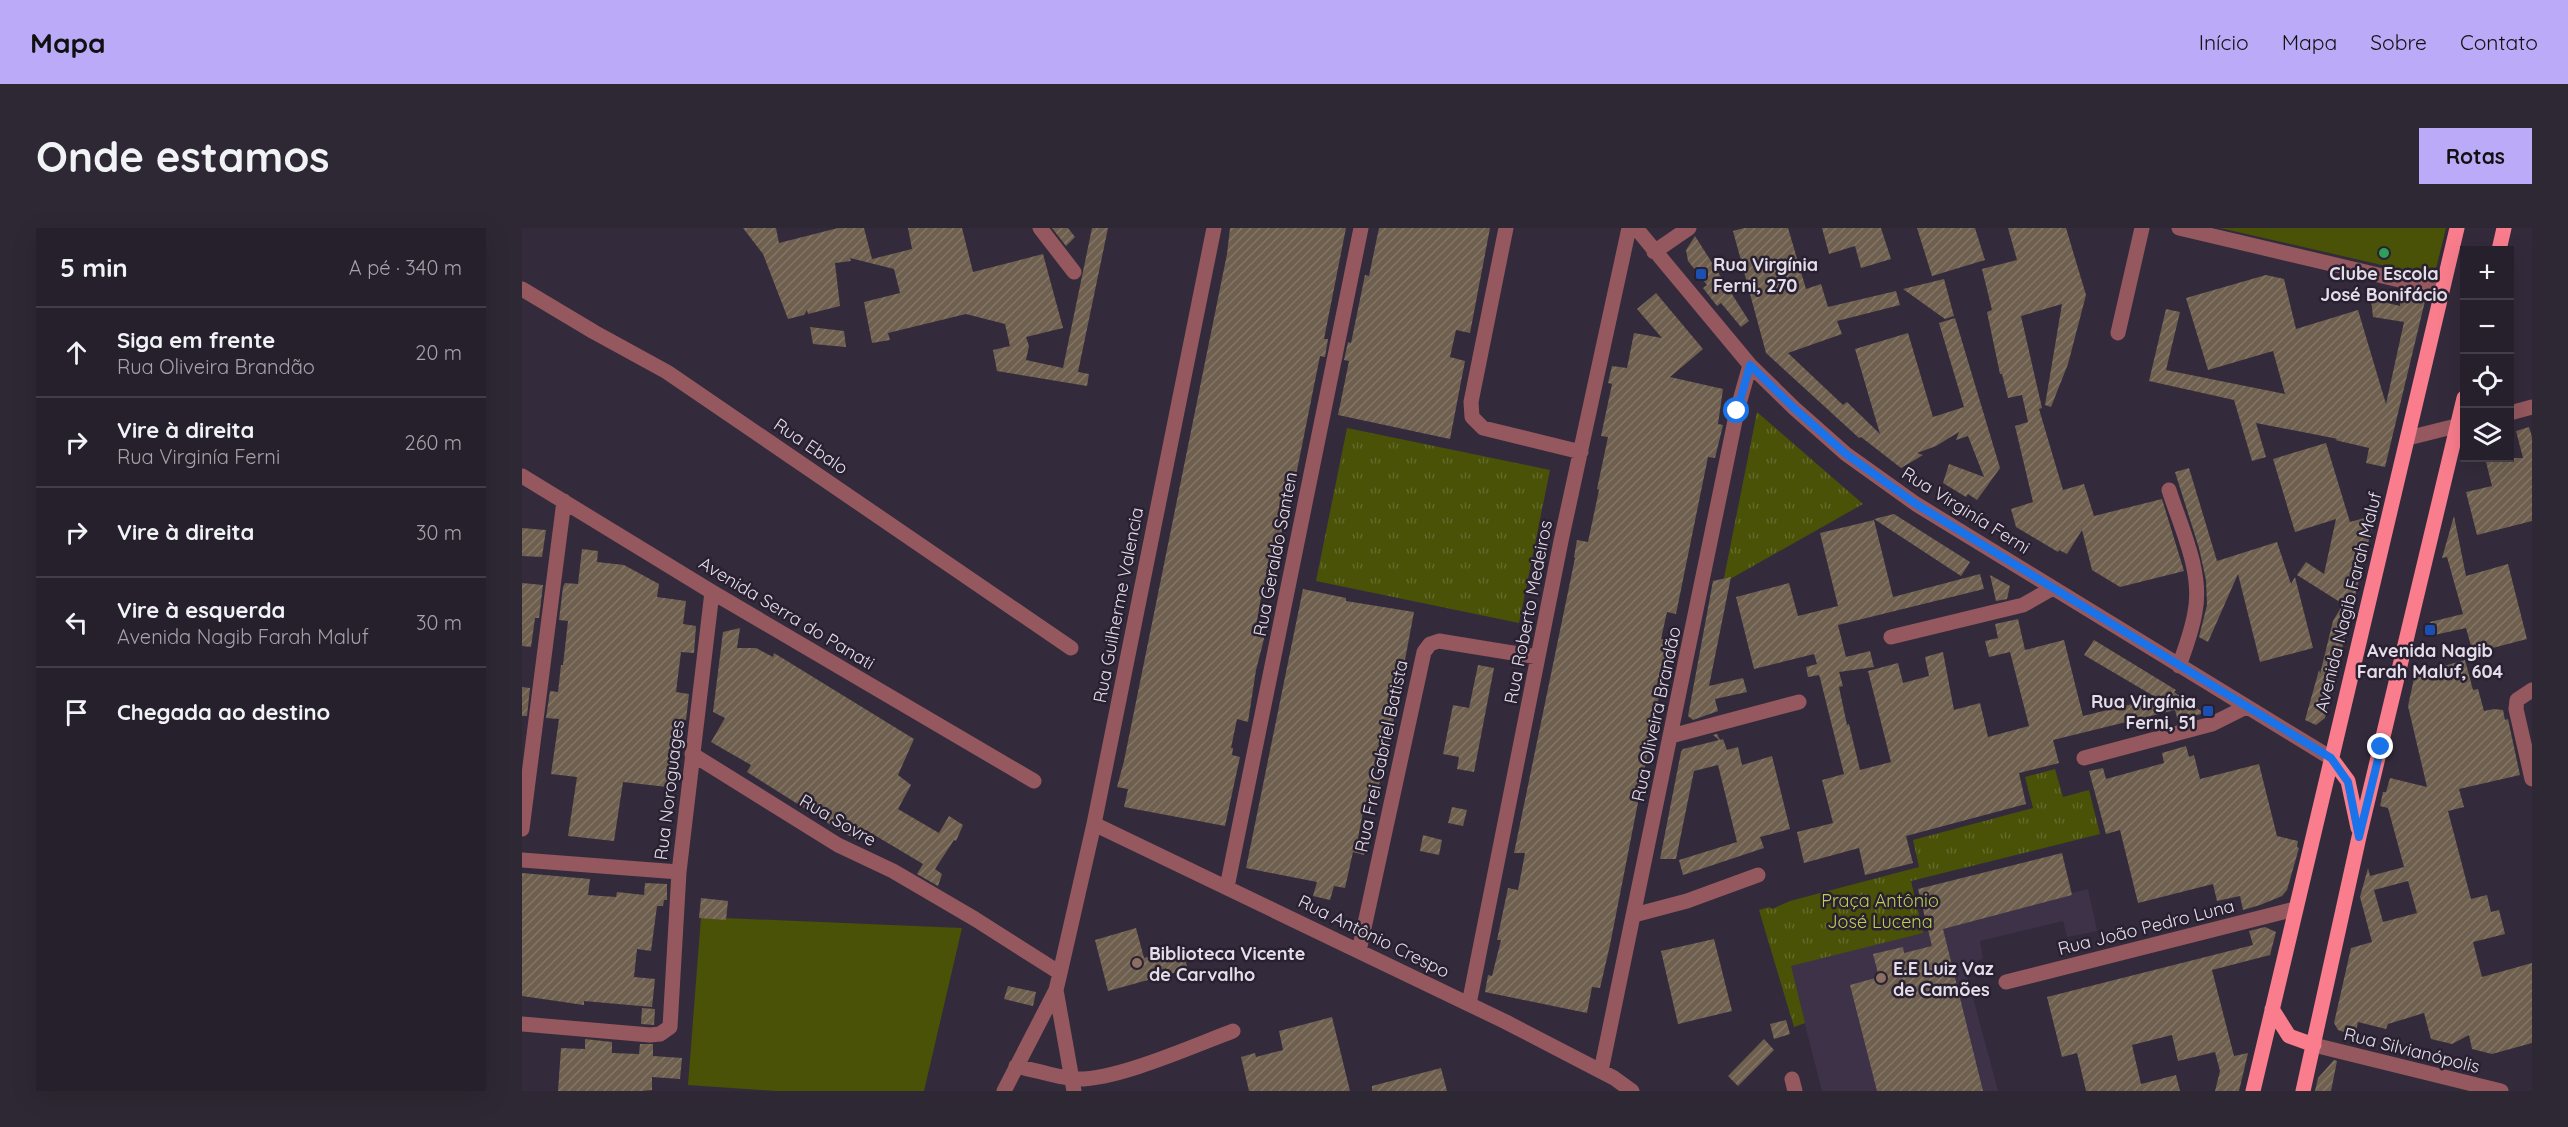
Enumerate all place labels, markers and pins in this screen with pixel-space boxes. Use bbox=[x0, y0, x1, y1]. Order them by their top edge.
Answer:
marker: Clube Escola José Bonifácio bbox=[2377, 246, 2391, 260]
place label: Rua Virgínia Ferni, 270 bbox=[1713, 253, 1818, 297]
place label: Clube Escola José Bonifácio bbox=[2320, 262, 2448, 306]
marker: Rua Virgínia Ferni, 270 bbox=[1694, 267, 1708, 281]
marker: Avenida Nagib Farah Maluf, 604 bbox=[2423, 623, 2437, 637]
place label: Avenida Nagib Farah Maluf, 604 bbox=[2357, 639, 2504, 683]
place label: Rua Virgínia Ferni, 51 bbox=[2091, 690, 2196, 734]
marker: Rua Virgínia Ferni, 51 bbox=[2201, 704, 2215, 718]
place label: Biblioteca Vicente de Carvalho bbox=[1149, 942, 1305, 986]
marker: Biblioteca Vicente de Carvalho bbox=[1130, 956, 1144, 970]
place label: E.E Luiz Vaz de Camões bbox=[1893, 957, 1994, 1001]
marker: E.E Luiz Vaz de Camões bbox=[1874, 971, 1888, 985]

